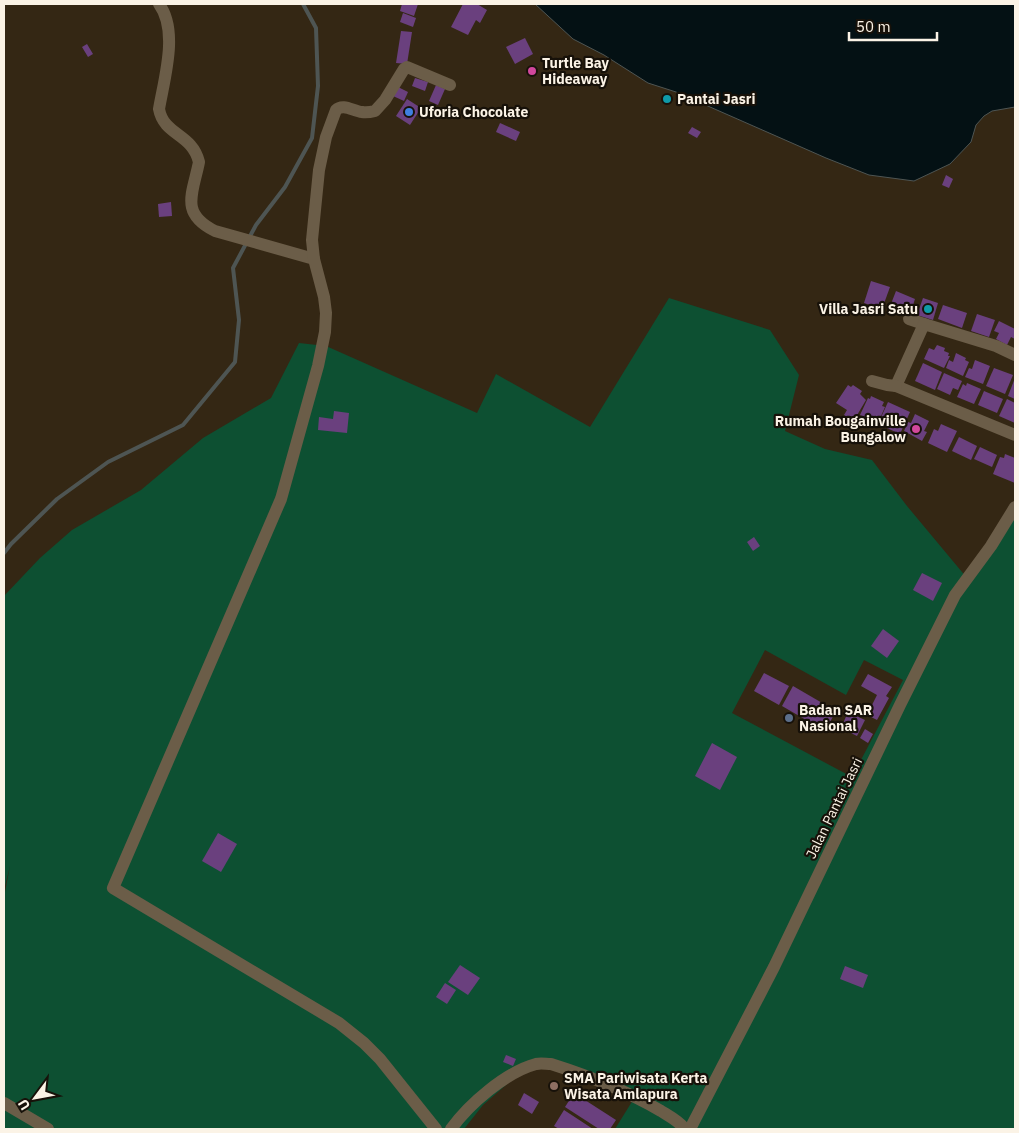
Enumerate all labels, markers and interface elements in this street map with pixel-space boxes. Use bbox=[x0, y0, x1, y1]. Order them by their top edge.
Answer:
scale bar bbox=[849, 10, 936, 42]
text: 50 m bbox=[856, 17, 891, 36]
place label: Turtle Bay Hideaway bbox=[542, 54, 610, 88]
marker: Turtle Bay Hideaway bbox=[526, 65, 538, 77]
place label: Pantai Jasri bbox=[677, 90, 755, 108]
marker: Pantai Jasri bbox=[661, 93, 673, 105]
place label: Uforia Chocolate bbox=[419, 103, 528, 121]
marker: Uforia Chocolate bbox=[403, 106, 415, 118]
place label: Villa Jasri Satu bbox=[819, 300, 918, 318]
marker: Villa Jasri Satu bbox=[922, 303, 934, 315]
place label: Rumah Bougainville Bungalow bbox=[775, 412, 906, 446]
marker: Rumah Bougainville Bungalow bbox=[910, 423, 922, 435]
place label: Badan SAR Nasional bbox=[799, 701, 872, 735]
marker: Badan SAR Nasional bbox=[783, 712, 795, 724]
street label: Jalan Pantai Jasri bbox=[802, 755, 866, 861]
place label: SMA Pariwisata Kerta Wisata Amlapura bbox=[564, 1069, 707, 1103]
north arrow bbox=[10, 1073, 60, 1123]
marker: SMA Pariwisata Kerta Wisata Amlapura bbox=[548, 1080, 560, 1092]
text: U bbox=[14, 1096, 34, 1114]

